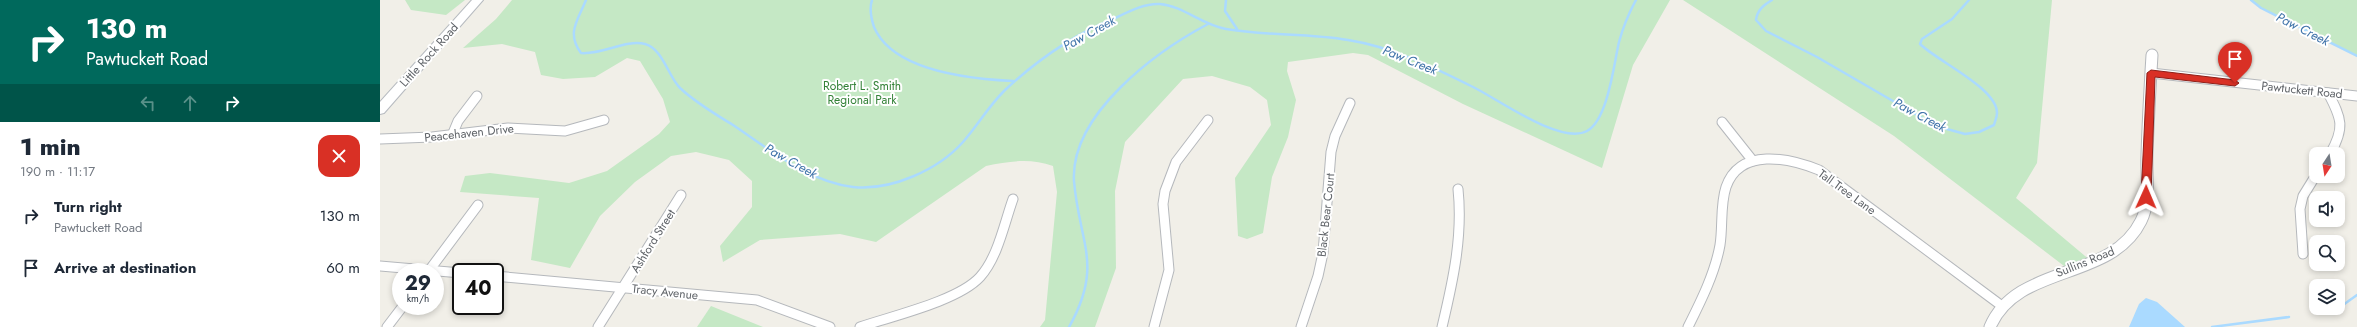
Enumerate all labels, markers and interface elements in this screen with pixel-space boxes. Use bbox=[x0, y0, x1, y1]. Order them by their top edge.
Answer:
water label: Paw Creek bbox=[2273, 7, 2333, 51]
text: 130 m bbox=[86, 8, 168, 49]
water label: Paw Creek bbox=[1059, 11, 1119, 55]
icon: right bbox=[20, 16, 72, 68]
street label: Little Rock Road bbox=[395, 19, 463, 91]
water label: Paw Creek bbox=[1380, 40, 1441, 80]
pin bbox=[2218, 42, 2252, 83]
text: Pawtuckett Road bbox=[86, 46, 208, 72]
icon: arrive bbox=[2224, 48, 2246, 70]
park label: Robert L. Smith Regional Park bbox=[823, 77, 901, 109]
street label: Pawtuckett Road bbox=[2261, 77, 2343, 103]
icon: left bbox=[137, 92, 159, 114]
icon: ahead bbox=[179, 92, 201, 114]
icon: right bbox=[221, 92, 243, 114]
water label: Paw Creek bbox=[1890, 93, 1950, 137]
street label: Peacehaven Drive bbox=[423, 119, 515, 147]
text: 1 min bbox=[20, 129, 81, 164]
button: close bbox=[318, 135, 360, 177]
water label: Paw Creek bbox=[761, 139, 821, 183]
north arrow bbox=[2309, 147, 2345, 183]
map controls bbox=[2309, 147, 2345, 315]
text: 190 m · 11:17 bbox=[20, 162, 95, 181]
street label: Tall Tree Lane bbox=[1814, 165, 1880, 219]
street label: Black Bear Court bbox=[1313, 172, 1339, 258]
position arrow bbox=[2125, 176, 2167, 218]
button: sound bbox=[2309, 191, 2345, 227]
text: Turn right bbox=[54, 196, 122, 218]
icon: right bbox=[20, 205, 42, 227]
text: 130 m bbox=[320, 205, 360, 227]
street label: Ashford Street bbox=[626, 206, 680, 276]
text: Pawtuckett Road bbox=[54, 218, 142, 237]
button: search bbox=[2309, 235, 2345, 271]
street label: Sullins Road bbox=[2053, 242, 2117, 282]
icon: arrive bbox=[20, 257, 42, 279]
text: Arrive at destination bbox=[54, 257, 196, 279]
text: 60 m bbox=[326, 257, 360, 279]
speed limit sign: 40 bbox=[452, 263, 504, 315]
text: 29 bbox=[405, 269, 431, 298]
button: layers bbox=[2309, 279, 2345, 315]
street label: Tracy Avenue bbox=[631, 280, 699, 304]
text: km/h bbox=[407, 291, 429, 306]

